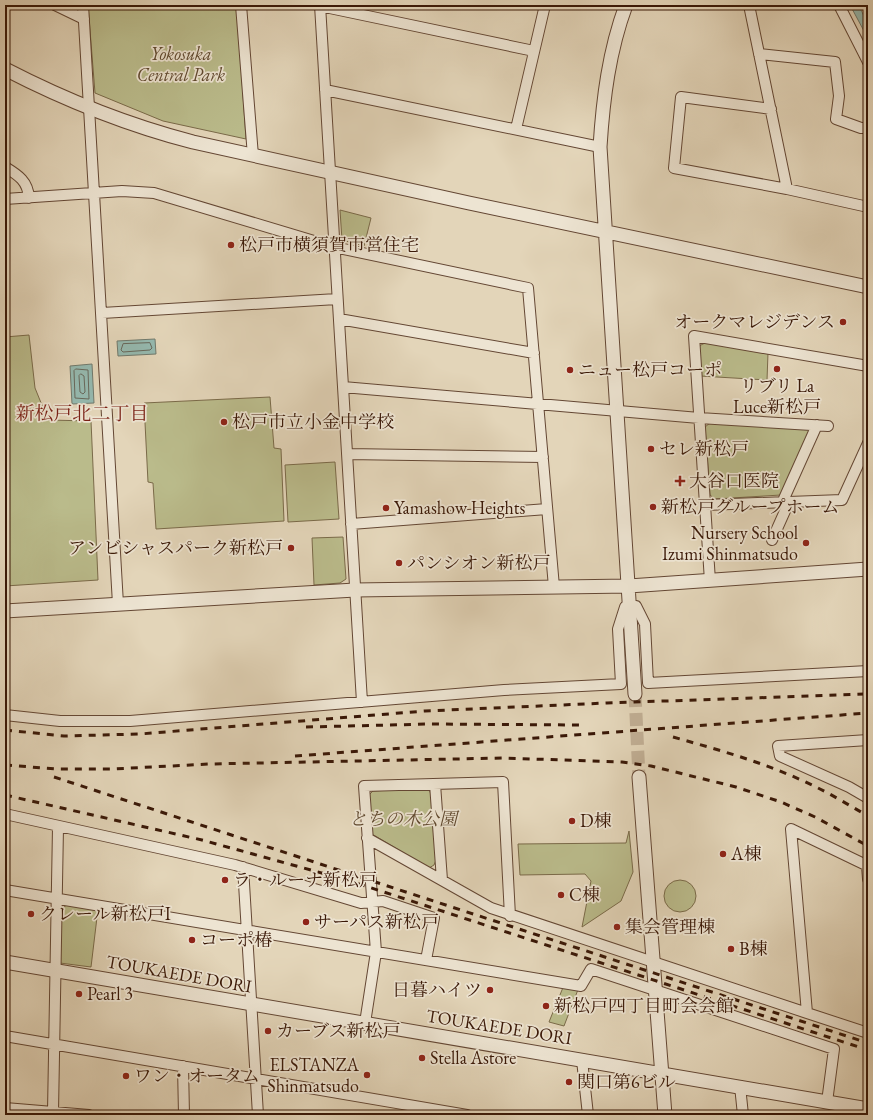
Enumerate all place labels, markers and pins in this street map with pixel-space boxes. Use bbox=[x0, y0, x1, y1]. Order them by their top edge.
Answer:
place label: 松戸市横須賀市営住宅 bbox=[239, 233, 419, 256]
marker: 松戸市横須賀市営住宅 bbox=[226, 240, 236, 250]
place label: オークマレジデンス bbox=[674, 310, 835, 333]
marker: オークマレジデンス bbox=[838, 317, 848, 327]
place label: ニュー松戸コーポ bbox=[578, 358, 722, 381]
marker: リブリ La Luce新松戸 bbox=[772, 364, 782, 374]
marker: ニュー松戸コーポ bbox=[565, 365, 575, 375]
place label: リブリ La Luce新松戸 bbox=[733, 374, 821, 418]
place label: 松戸市立小金中学校 bbox=[232, 410, 394, 433]
marker: 松戸市立小金中学校 bbox=[219, 417, 229, 427]
place label: セレ新松戸 bbox=[659, 437, 749, 460]
marker: セレ新松戸 bbox=[646, 444, 656, 454]
place label: 大谷口医院 bbox=[689, 469, 779, 492]
marker: 大谷口医院 bbox=[674, 475, 686, 487]
place label: 新松戸グループホーム bbox=[661, 495, 840, 518]
place label: Yamashow Heights bbox=[394, 496, 525, 519]
marker: 新松戸グループホーム bbox=[648, 502, 658, 512]
marker: Yamashow Heights bbox=[381, 503, 391, 513]
place label: Nursery School Izumi Shinmatsudo bbox=[662, 521, 798, 565]
place label: アンビシャスパーク新松戸 bbox=[68, 536, 283, 559]
marker: Nursery School Izumi Shinmatsudo bbox=[801, 538, 811, 548]
marker: アンビシャスパーク新松戸 bbox=[286, 543, 296, 553]
place label: パンシオン新松戸 bbox=[407, 551, 551, 574]
marker: パンシオン新松戸 bbox=[394, 558, 404, 568]
place label: D棟 bbox=[580, 809, 612, 832]
marker: D棟 bbox=[567, 816, 577, 826]
place label: A棟 bbox=[730, 842, 761, 865]
marker: A棟 bbox=[718, 849, 728, 859]
place label: ラ・ルーナ新松戸 bbox=[233, 868, 377, 891]
marker: ラ・ルーナ新松戸 bbox=[220, 875, 230, 885]
place label: C棟 bbox=[569, 883, 600, 906]
marker: C棟 bbox=[556, 890, 566, 900]
place label: クレール新松戸Ⅰ bbox=[39, 902, 171, 925]
marker: クレール新松戸Ⅰ bbox=[26, 909, 36, 919]
place label: サーパス新松戸 bbox=[314, 910, 439, 933]
place label: 集会管理棟 bbox=[625, 915, 715, 938]
marker: サーパス新松戸 bbox=[301, 917, 311, 927]
marker: 集会管理棟 bbox=[612, 922, 622, 932]
place label: コーポ椿 bbox=[200, 928, 272, 951]
marker: コーポ椿 bbox=[187, 935, 197, 945]
place label: B棟 bbox=[739, 937, 768, 960]
marker: B棟 bbox=[726, 944, 736, 954]
place label: 日暮ハイツ bbox=[392, 978, 482, 1001]
place label: Pearl 3 bbox=[87, 982, 133, 1005]
marker: 日暮ハイツ bbox=[485, 985, 495, 995]
marker: Pearl 3 bbox=[74, 989, 84, 999]
place label: 新松戸四丁目町会会館 bbox=[554, 994, 734, 1017]
marker: 新松戸四丁目町会会館 bbox=[541, 1001, 551, 1011]
place label: カーブス新松戸 bbox=[276, 1019, 400, 1042]
marker: カーブス新松戸 bbox=[263, 1026, 273, 1036]
place label: Stella Astore bbox=[430, 1046, 516, 1069]
place label: ELSTANZA Shinmatsudo bbox=[267, 1053, 360, 1097]
marker: Stella Astore bbox=[417, 1053, 427, 1063]
place label: ワン・オータム bbox=[134, 1064, 260, 1087]
marker: ELSTANZA Shinmatsudo bbox=[362, 1070, 372, 1080]
place label: 関口第6ビル bbox=[577, 1070, 676, 1093]
marker: ワン・オータム bbox=[121, 1071, 131, 1081]
marker: 関口第6ビル bbox=[564, 1077, 574, 1087]

